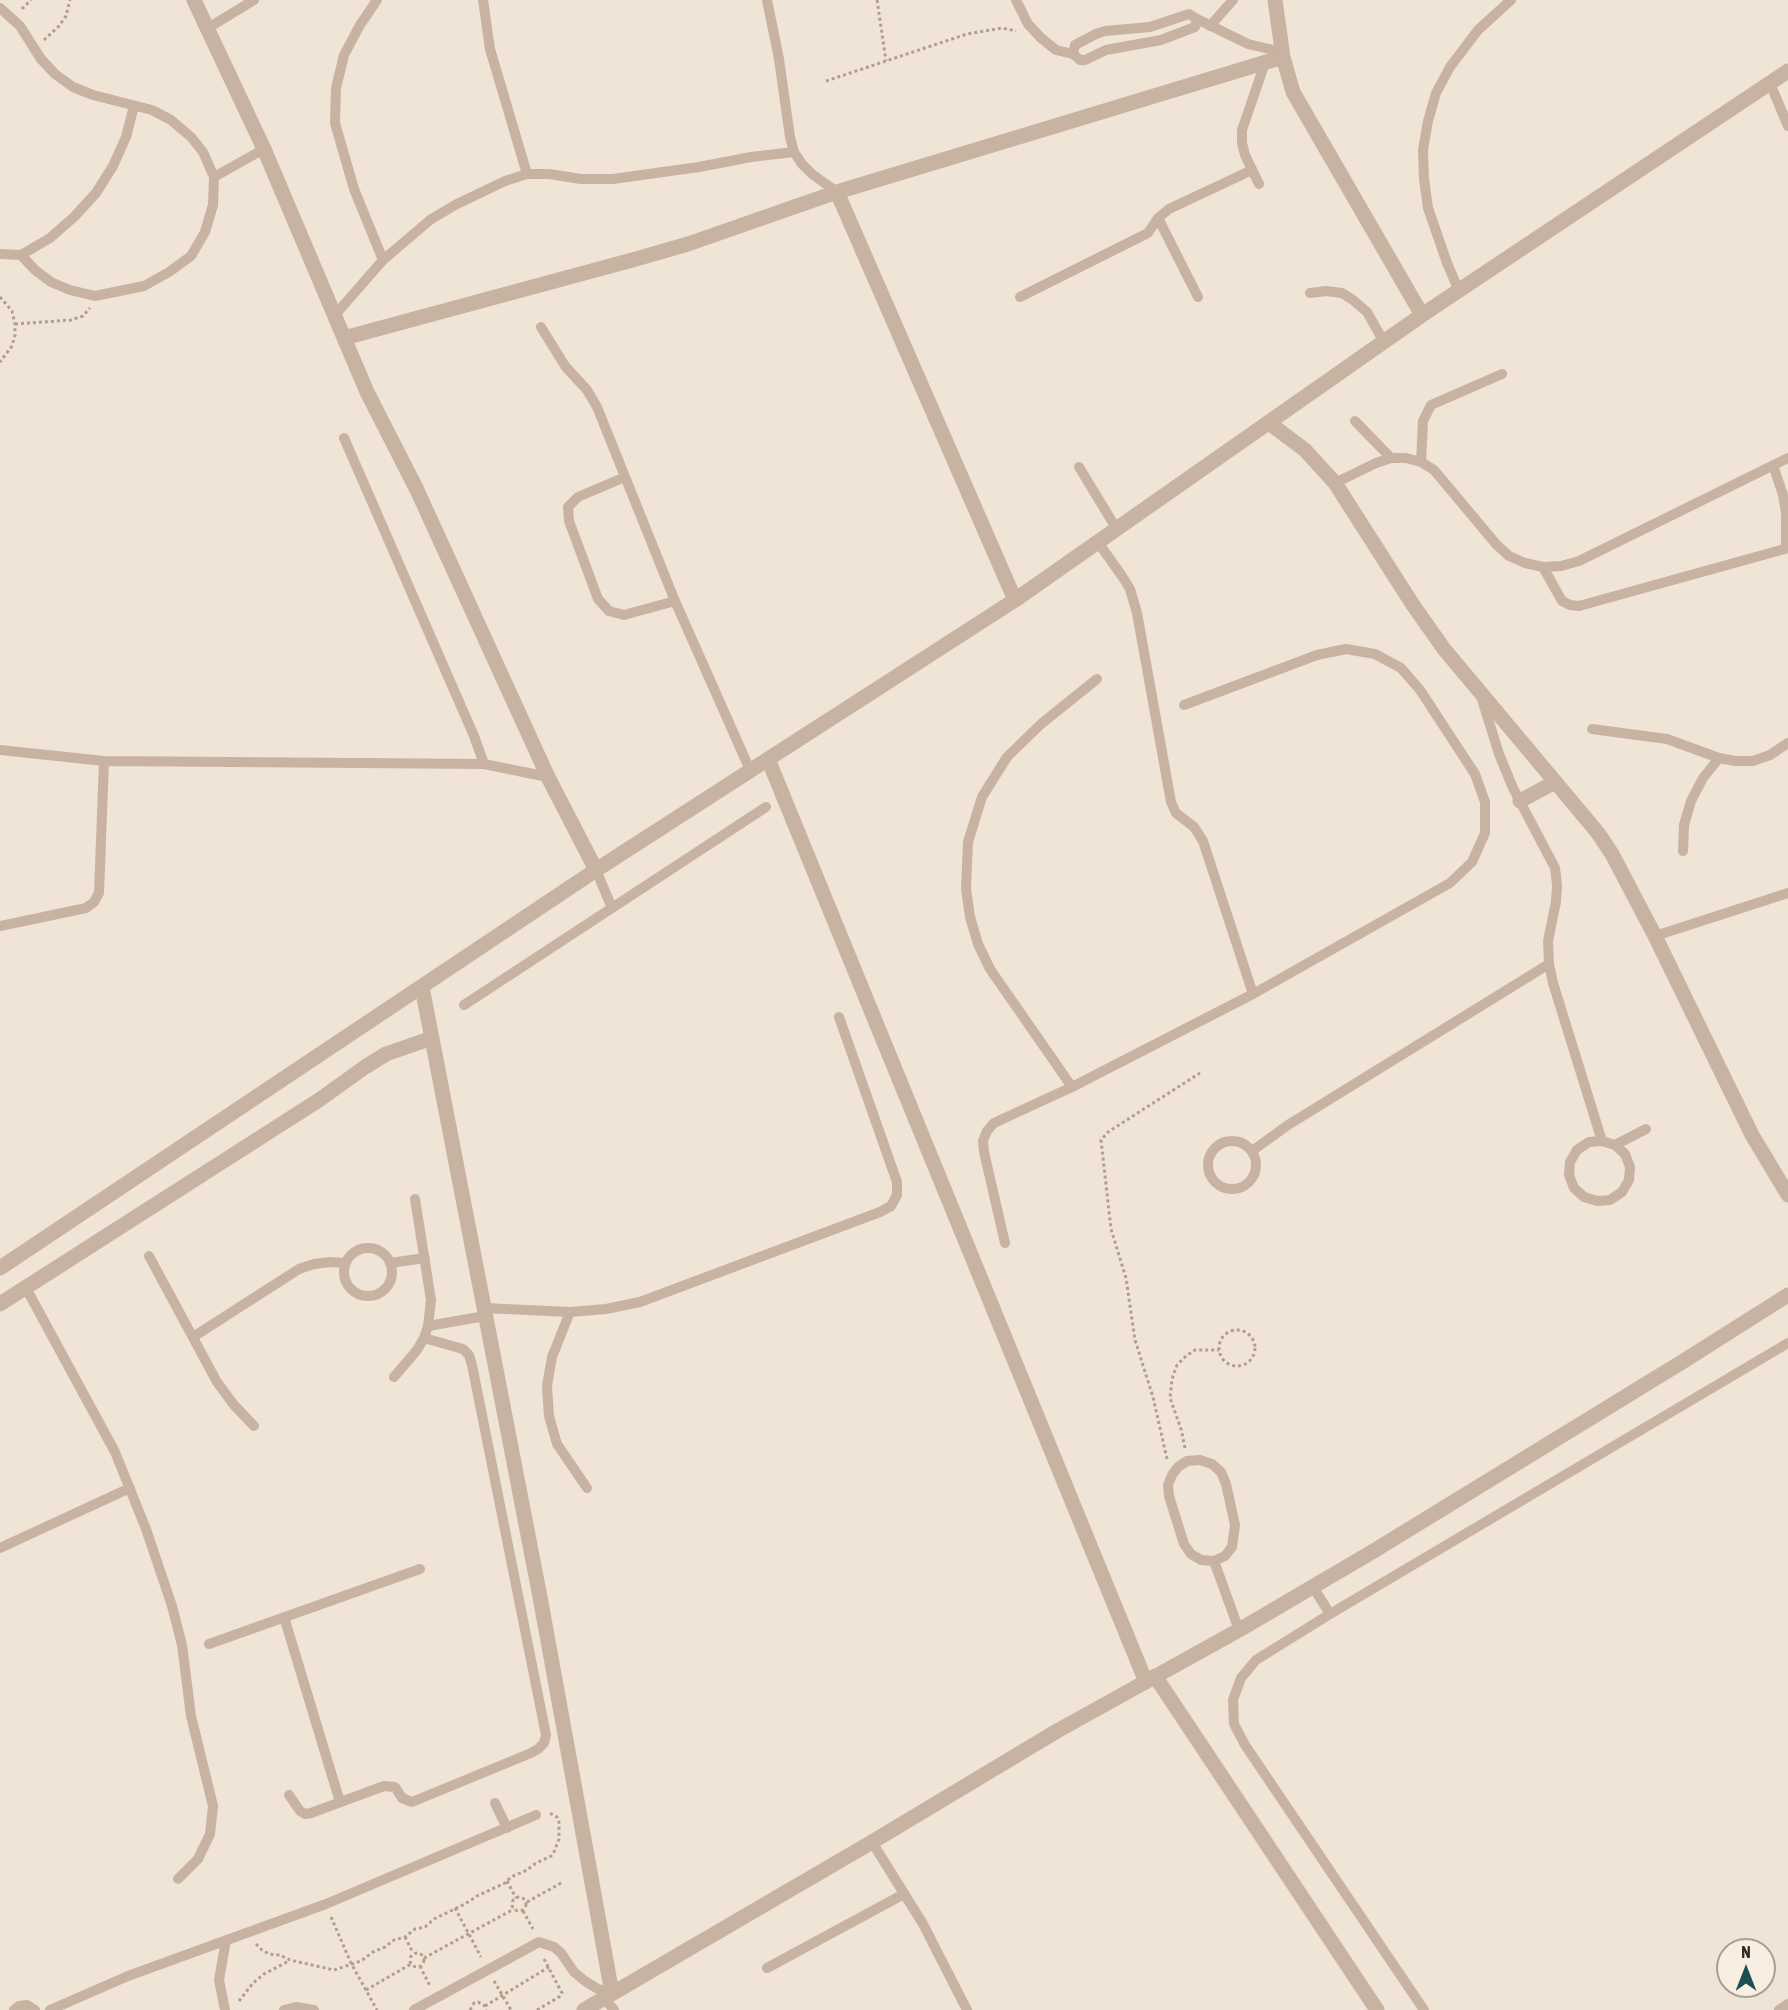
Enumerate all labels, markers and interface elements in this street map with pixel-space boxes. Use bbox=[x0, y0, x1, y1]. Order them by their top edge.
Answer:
north arrow bbox=[1716, 1938, 1776, 1998]
text: N bbox=[1741, 1943, 1751, 1961]

